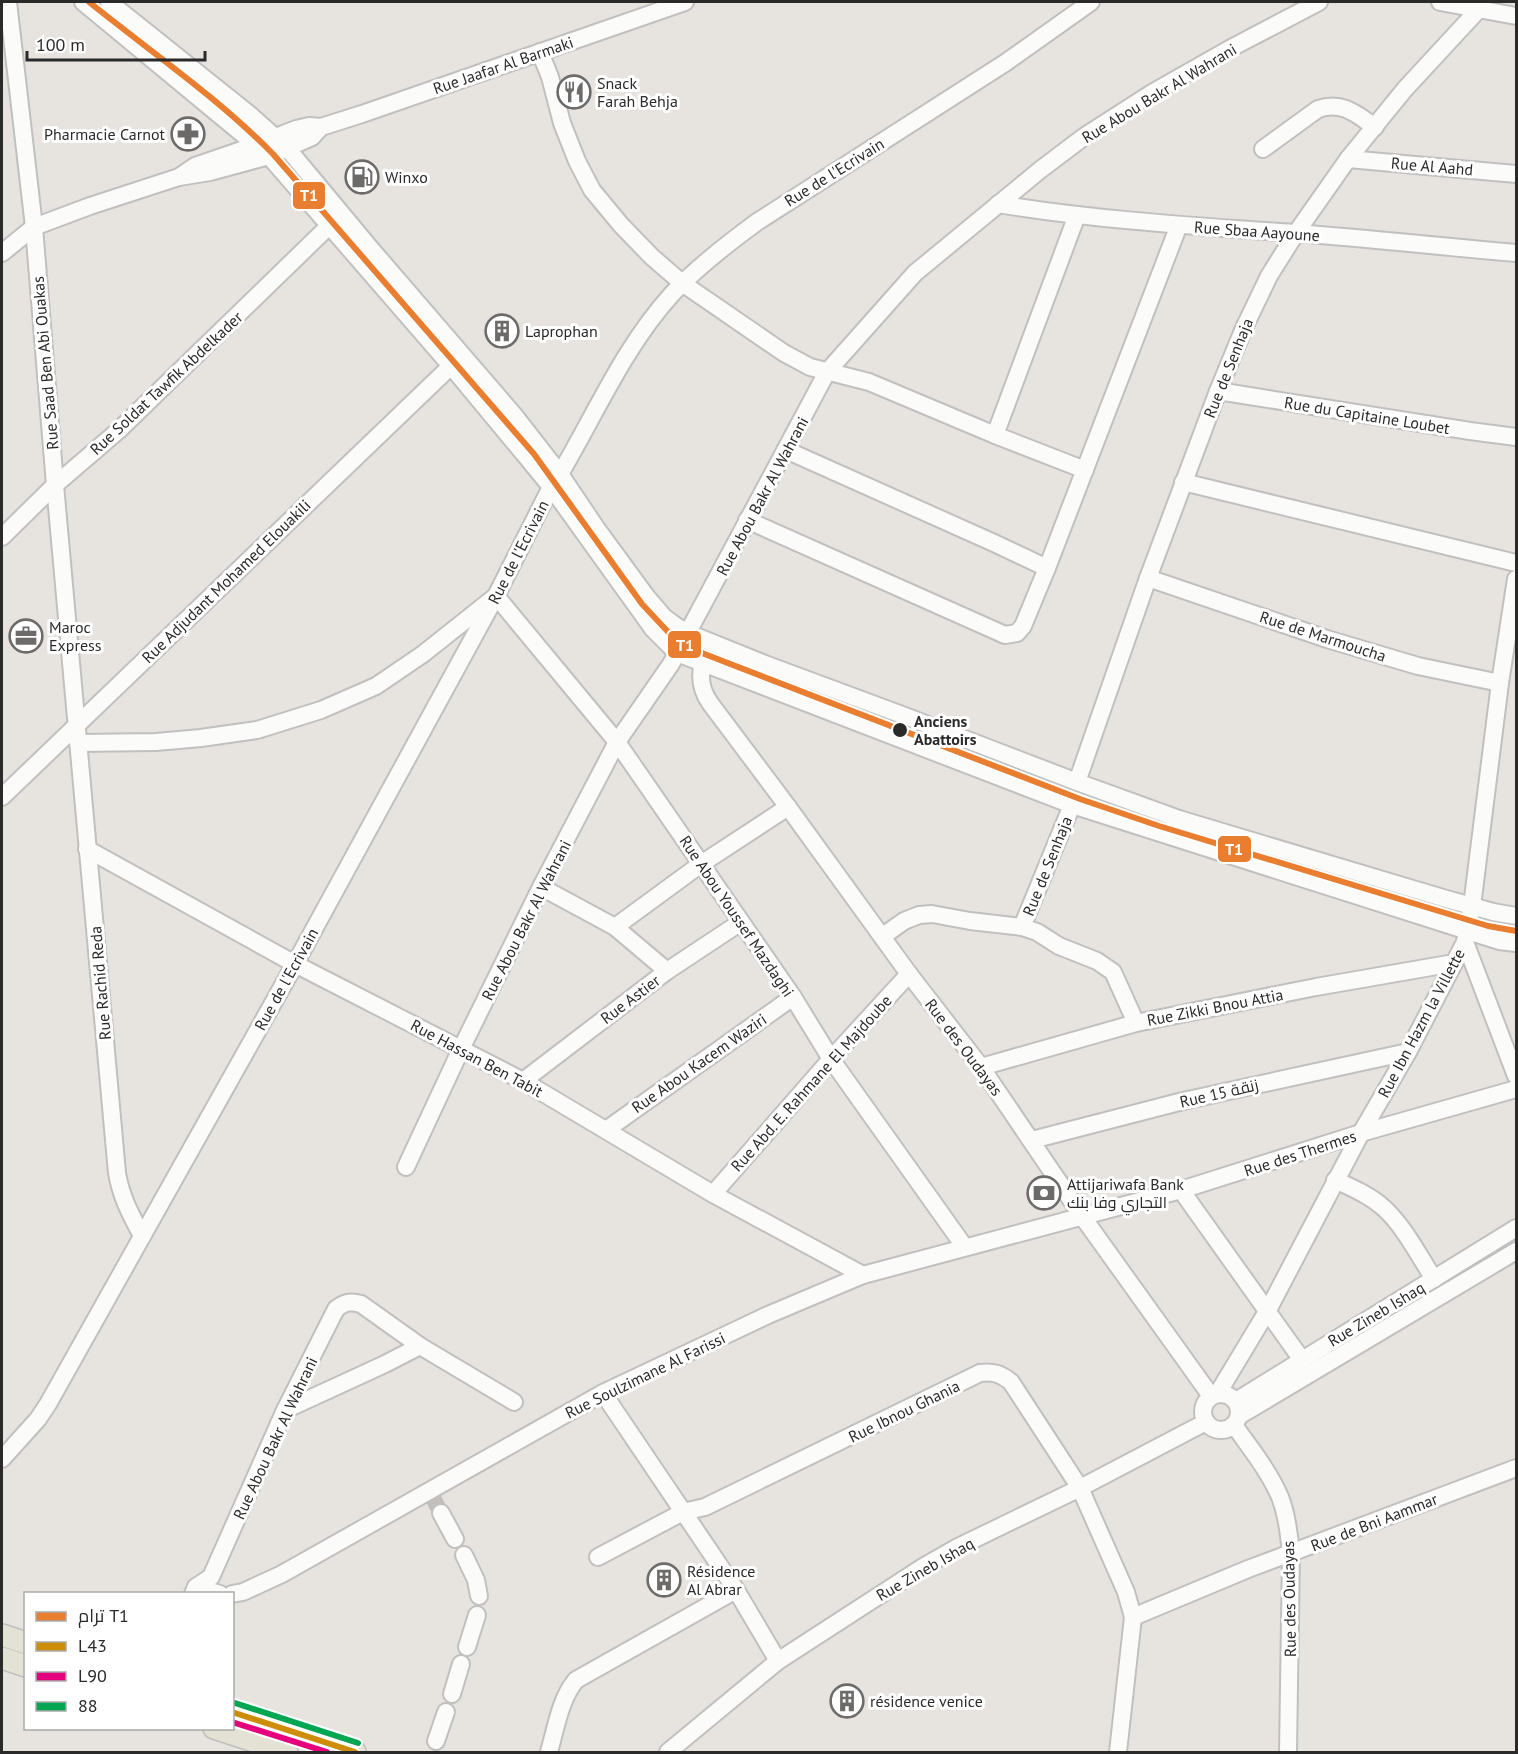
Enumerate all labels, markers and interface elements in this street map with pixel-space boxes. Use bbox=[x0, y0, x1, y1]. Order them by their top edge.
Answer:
scale bar bbox=[27, 24, 206, 62]
street label: Rue Jaafar Al Barmaki bbox=[430, 32, 576, 98]
text: 100 m bbox=[36, 33, 85, 56]
street label: Rue Abou Bakr Al Wahrani bbox=[1078, 39, 1240, 147]
place label: Snack Farah Behja bbox=[597, 73, 678, 111]
restaurant icon: Snack Farah Behja bbox=[556, 74, 592, 110]
pharmacy icon: Pharmacie Carnot bbox=[170, 116, 206, 152]
place label: Pharmacie Carnot bbox=[44, 124, 166, 144]
street label: Rue de l'Ecrivain bbox=[780, 133, 888, 211]
street label: Rue Al Aahd bbox=[1390, 152, 1474, 180]
fuel station icon: Winxo bbox=[344, 159, 380, 195]
place label: Winxo bbox=[385, 167, 428, 187]
line badge: T1 bbox=[292, 181, 326, 210]
text: T1 bbox=[300, 185, 318, 205]
street label: Rue Sbaa Aayoune bbox=[1194, 217, 1320, 245]
street label: Rue Saad Ben Abi Ouakas bbox=[27, 275, 63, 451]
street label: Rue Soldat Tawfik Abdelkader bbox=[85, 307, 247, 459]
building icon: Laprophan bbox=[484, 313, 520, 349]
street label: Rue de Senhaja bbox=[1199, 315, 1257, 421]
place label: Laprophan bbox=[525, 321, 598, 341]
street label: Rue du Capitaine Loubet bbox=[1283, 392, 1452, 438]
street label: Rue Abou Bakr Al Wahrani bbox=[712, 413, 812, 579]
street label: Rue Adjudant Mohamed Elouakili bbox=[137, 495, 315, 667]
street label: Rue de l'Ecrivain bbox=[483, 497, 553, 607]
street label: Rue de Marmoucha bbox=[1257, 606, 1389, 666]
place label: Maroc Express bbox=[49, 617, 102, 655]
office icon: Maroc Express bbox=[8, 618, 44, 654]
line badge: T1 bbox=[667, 630, 702, 659]
text: T1 bbox=[676, 635, 694, 655]
place label: Anciens Abattoirs bbox=[914, 711, 977, 749]
marker: Anciens Abattoirs bbox=[891, 721, 909, 739]
street label: Rue de Senhaja bbox=[1018, 813, 1076, 919]
street label: Rue Abou Youssef Mazdaghi bbox=[675, 831, 799, 1001]
line badge: T1 bbox=[1217, 835, 1252, 863]
street label: Rue Abou Bakr Al Wahrani bbox=[477, 837, 575, 1003]
text: T1 bbox=[1225, 839, 1243, 859]
street label: Rue de l'Ecrivain bbox=[250, 924, 322, 1034]
street label: Rue Rachid Reda bbox=[85, 925, 115, 1041]
street label: Rue Ibn Hazm la Villette bbox=[1373, 945, 1469, 1101]
street label: Rue Astier bbox=[596, 970, 664, 1028]
street label: Rue Zikki Bnou Attia bbox=[1145, 984, 1285, 1030]
street label: Rue Abd. E. Rahmane El Majdoube bbox=[726, 990, 896, 1176]
street label: Rue des Oudayas bbox=[921, 995, 1007, 1100]
street label: Rue Abou Kacem Waziri bbox=[628, 1009, 770, 1117]
street label: Rue Hassan Ben Tabit bbox=[407, 1015, 547, 1102]
street label: Rue 15 زنقة bbox=[1178, 1074, 1260, 1112]
street label: Rue des Thermes bbox=[1241, 1125, 1359, 1181]
place label: Attijariwafa Bank التجاري وفا بنك bbox=[1067, 1174, 1184, 1216]
bank icon: Attijariwafa Bank التجاري وفا بنك bbox=[1026, 1175, 1062, 1211]
street label: Rue Zineb Ishaq bbox=[1324, 1277, 1428, 1351]
street label: Rue Soulzimane Al Farissi bbox=[562, 1327, 728, 1423]
street label: Rue Abou Bakr Al Wahrani bbox=[228, 1353, 322, 1523]
street label: Rue Ibnou Ghania bbox=[845, 1375, 963, 1447]
street label: Rue de Bni Aammar bbox=[1308, 1488, 1441, 1555]
street label: Rue Zineb Ishaq bbox=[873, 1533, 977, 1605]
street label: Rue des Oudayas bbox=[1278, 1540, 1300, 1657]
place label: Résidence Al Abrar bbox=[687, 1561, 755, 1599]
building icon: Résidence Al Abrar bbox=[646, 1562, 682, 1598]
legend bbox=[24, 1592, 234, 1730]
text: ترام T1 bbox=[78, 1604, 129, 1628]
text: L43 bbox=[78, 1634, 107, 1657]
text: L90 bbox=[78, 1664, 107, 1687]
building icon: résidence venice bbox=[829, 1683, 865, 1719]
place label: résidence venice bbox=[870, 1691, 983, 1711]
text: 88 bbox=[78, 1694, 98, 1717]

